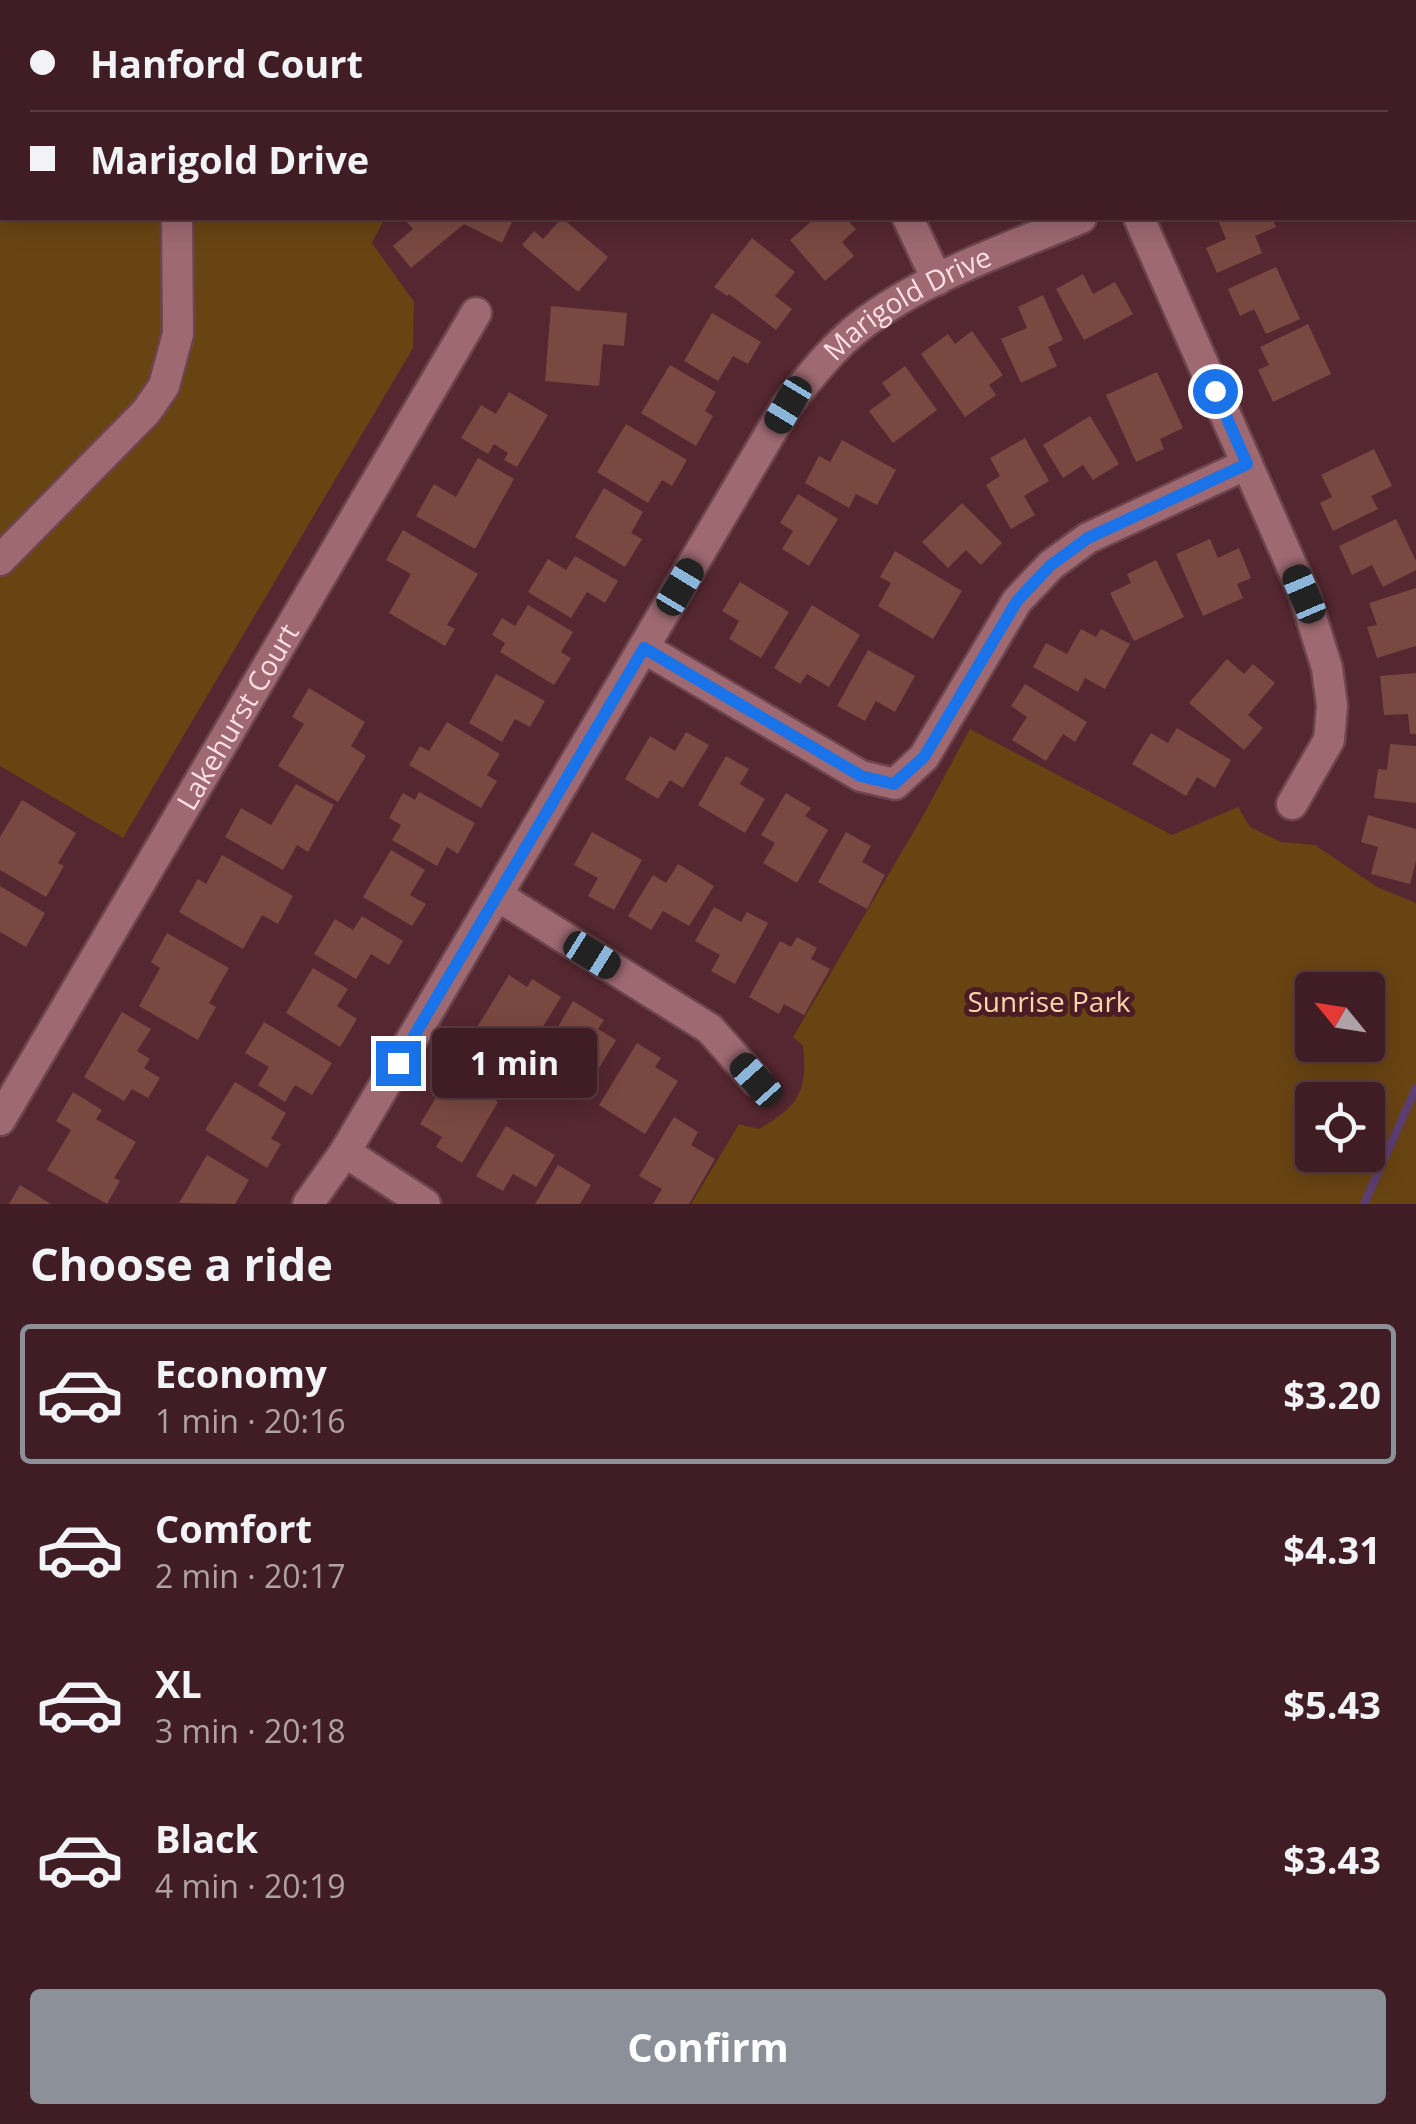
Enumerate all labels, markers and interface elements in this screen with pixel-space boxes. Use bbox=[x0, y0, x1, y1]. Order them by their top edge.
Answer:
text: Hanford Court bbox=[90, 37, 363, 89]
text: Marigold Drive bbox=[90, 133, 369, 185]
street label: Marigold Drive bbox=[814, 237, 997, 368]
route start bbox=[1193, 369, 1238, 414]
car bbox=[760, 372, 816, 438]
car bbox=[652, 554, 708, 620]
car bbox=[1278, 561, 1330, 627]
street label: Lakehurst Court bbox=[167, 616, 307, 817]
car bbox=[559, 926, 625, 984]
north arrow bbox=[1295, 972, 1385, 1062]
map controls bbox=[1295, 972, 1385, 1172]
park label: Sunrise Park bbox=[967, 982, 1131, 1020]
callout: 1 min bbox=[433, 1028, 598, 1098]
route end bbox=[376, 1041, 421, 1086]
text: 1 min bbox=[470, 1041, 559, 1084]
car bbox=[725, 1048, 787, 1112]
button: locate bbox=[1295, 1082, 1385, 1172]
text: Choose a ride bbox=[30, 1233, 333, 1294]
text: Economy bbox=[155, 1347, 327, 1399]
icon: car bbox=[35, 1349, 125, 1439]
text: $3.20 bbox=[1283, 1368, 1381, 1420]
text: 1 min · 20:16 bbox=[155, 1399, 346, 1442]
text: Comfort bbox=[155, 1502, 312, 1554]
icon: car bbox=[35, 1504, 125, 1594]
text: $4.31 bbox=[1283, 1523, 1381, 1575]
text: 2 min · 20:17 bbox=[155, 1554, 346, 1597]
text: XL bbox=[155, 1657, 202, 1709]
icon: car bbox=[35, 1659, 125, 1749]
text: $5.43 bbox=[1283, 1678, 1381, 1730]
text: 3 min · 20:18 bbox=[155, 1709, 346, 1752]
text: Black bbox=[155, 1812, 258, 1864]
icon: car bbox=[35, 1814, 125, 1904]
text: $3.43 bbox=[1283, 1833, 1381, 1885]
text: 4 min · 20:19 bbox=[155, 1864, 346, 1907]
button: Confirm bbox=[30, 1989, 1386, 2104]

